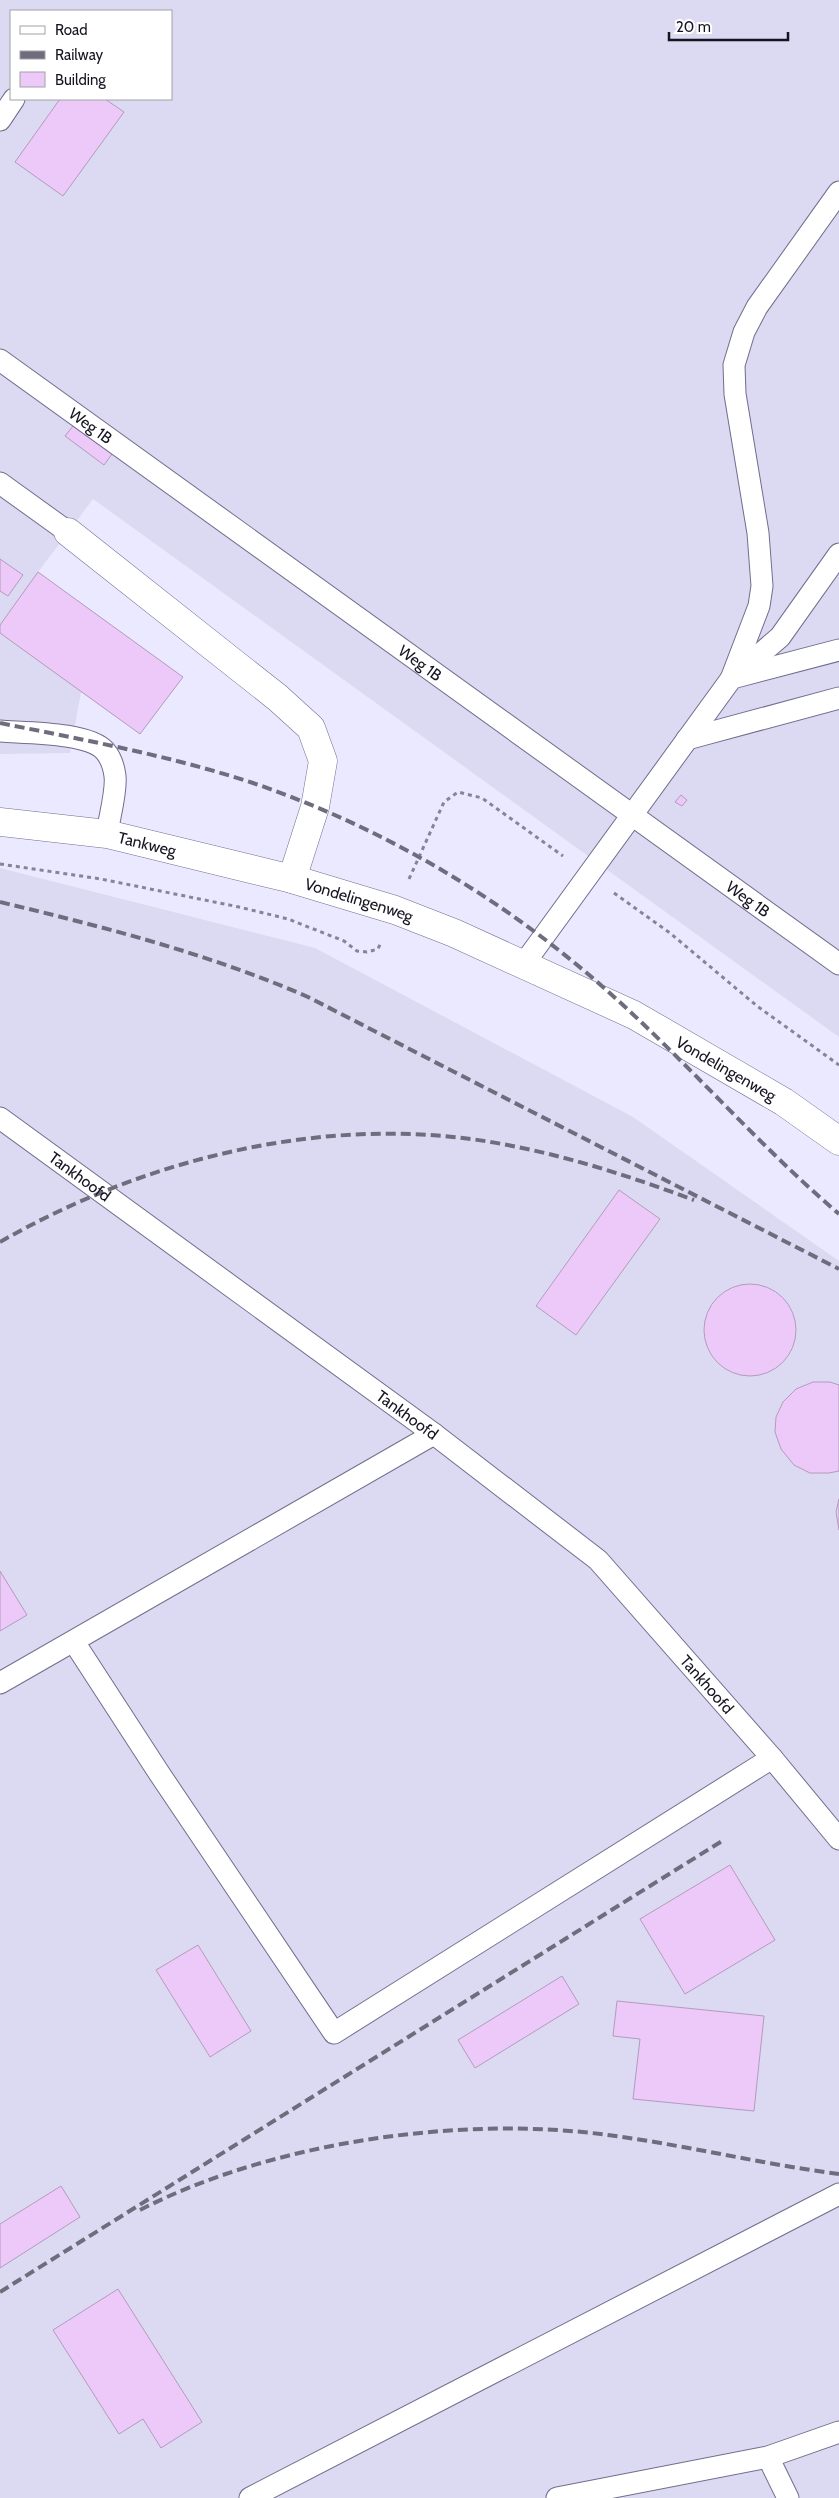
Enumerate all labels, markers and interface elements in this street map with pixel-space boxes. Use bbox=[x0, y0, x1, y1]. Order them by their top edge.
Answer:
legend bbox=[10, 10, 172, 100]
scale bar bbox=[669, 10, 788, 42]
text: 20 m bbox=[676, 18, 711, 36]
text: Road bbox=[55, 21, 88, 39]
text: Railway bbox=[55, 46, 104, 64]
text: Building bbox=[55, 71, 106, 89]
street label: Weg 1B bbox=[65, 404, 116, 448]
street label: Weg 1B bbox=[395, 641, 446, 685]
street label: Tankweg bbox=[116, 828, 179, 861]
street label: Vondelingenweg bbox=[303, 874, 417, 927]
street label: Weg 1B bbox=[723, 877, 774, 921]
street label: Vondelingenweg bbox=[673, 1032, 780, 1106]
street label: Tankhoofd bbox=[45, 1148, 114, 1205]
street label: Tankhoofd bbox=[373, 1386, 442, 1444]
street label: Tankhoofd bbox=[676, 1651, 738, 1718]

